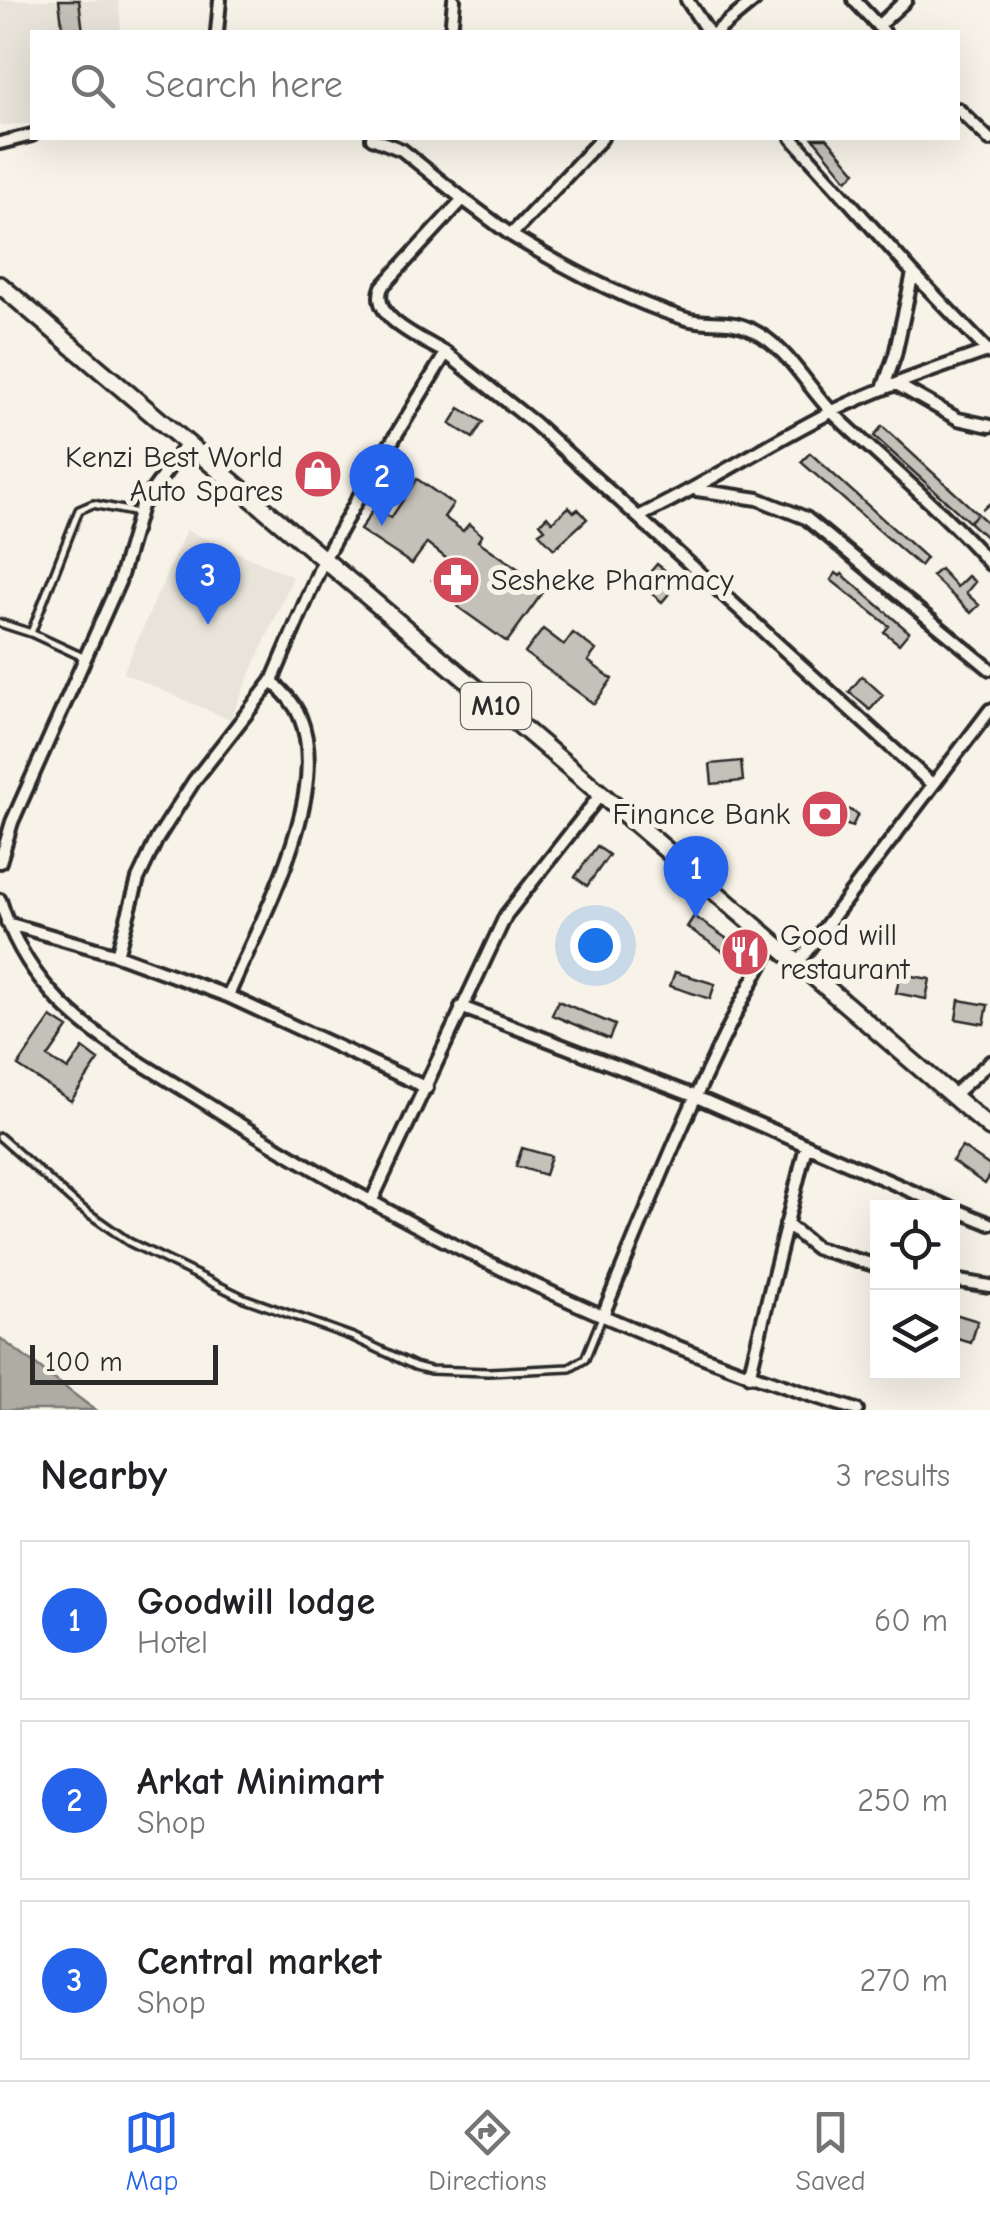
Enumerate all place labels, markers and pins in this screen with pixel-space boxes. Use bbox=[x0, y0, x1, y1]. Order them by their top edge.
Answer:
place label: Kenzi Best World Auto Spares bbox=[65, 440, 283, 509]
pin: 2 bbox=[350, 444, 414, 526]
shop icon: Kenzi Best World Auto Spares bbox=[292, 448, 344, 500]
pin: 3 bbox=[176, 542, 240, 625]
pharmacy icon: Sesheke Pharmacy bbox=[430, 554, 482, 606]
place label: Sesheke Pharmacy bbox=[491, 563, 734, 598]
bank icon: Finance Bank bbox=[799, 788, 851, 840]
place label: Finance Bank bbox=[613, 797, 790, 832]
pin: 1 bbox=[664, 836, 728, 918]
place label: Good will restaurant bbox=[780, 918, 911, 987]
restaurant icon: Good will restaurant bbox=[719, 926, 771, 978]

